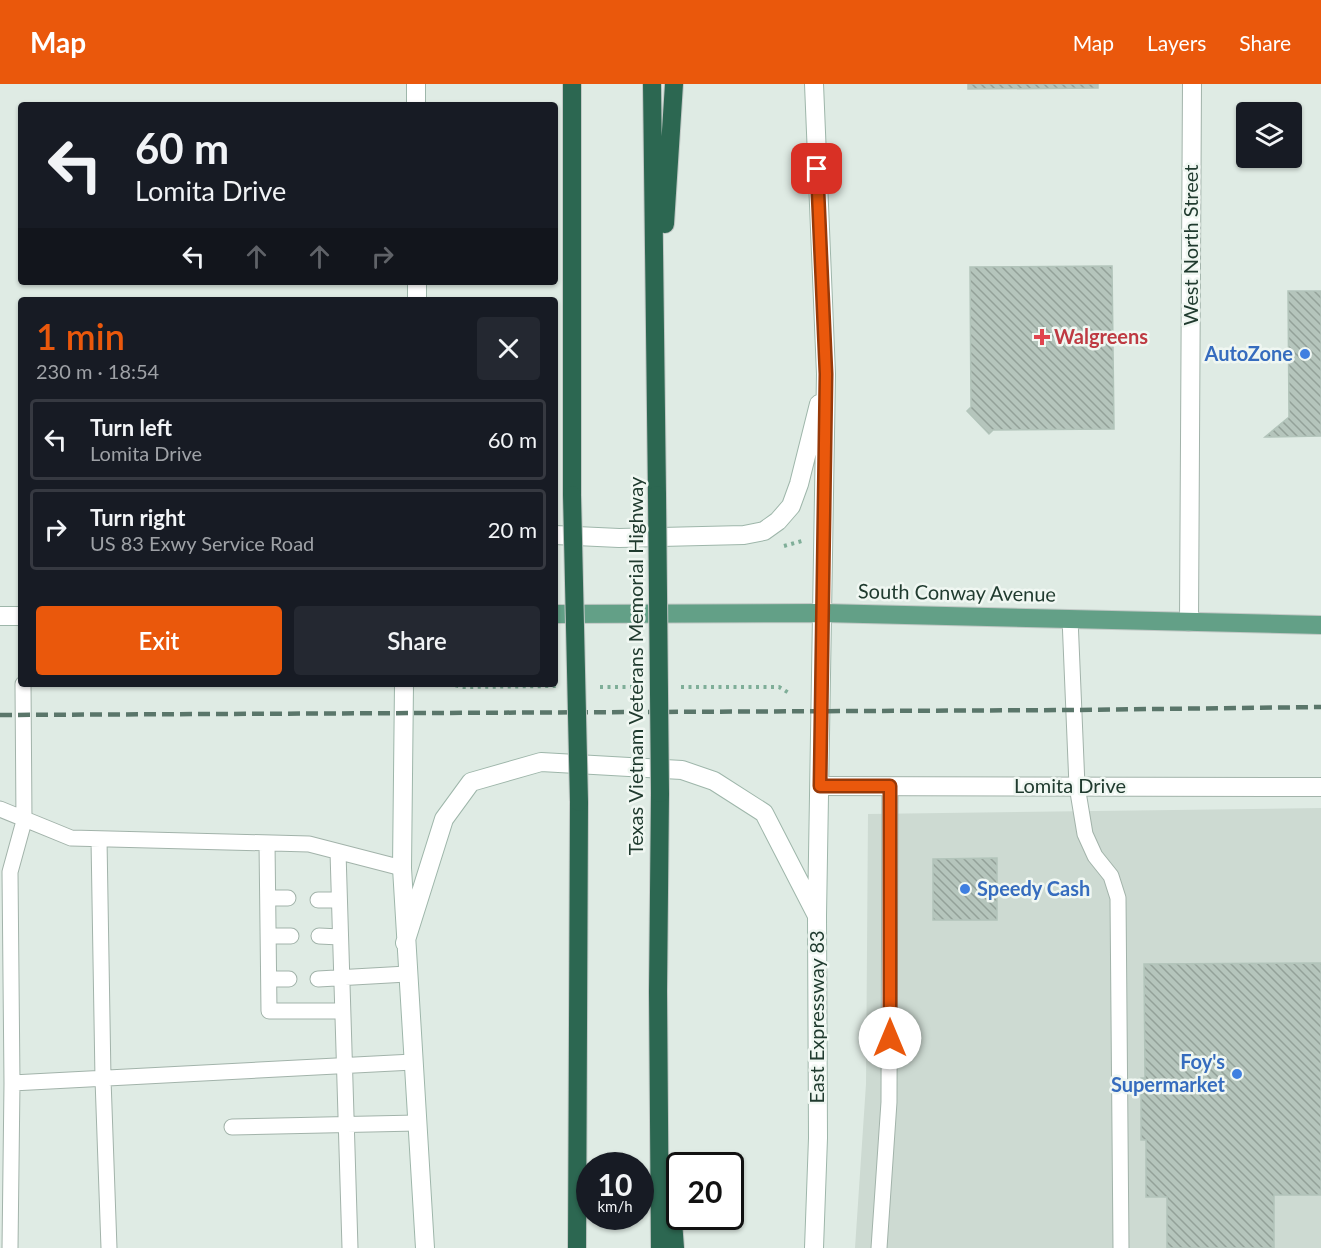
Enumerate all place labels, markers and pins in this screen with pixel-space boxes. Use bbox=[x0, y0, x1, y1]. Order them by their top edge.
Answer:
pin bbox=[791, 143, 842, 194]
place label: Walgreens bbox=[1054, 324, 1148, 348]
marker: Walgreens bbox=[1035, 330, 1049, 344]
place label: AutoZone bbox=[1204, 341, 1293, 365]
marker: AutoZone bbox=[1298, 347, 1312, 361]
place label: Speedy Cash bbox=[977, 876, 1090, 900]
marker: Speedy Cash bbox=[958, 882, 972, 896]
place label: Foy's Supermarket bbox=[1111, 1049, 1226, 1096]
marker: Foy's Supermarket bbox=[1230, 1067, 1244, 1081]

